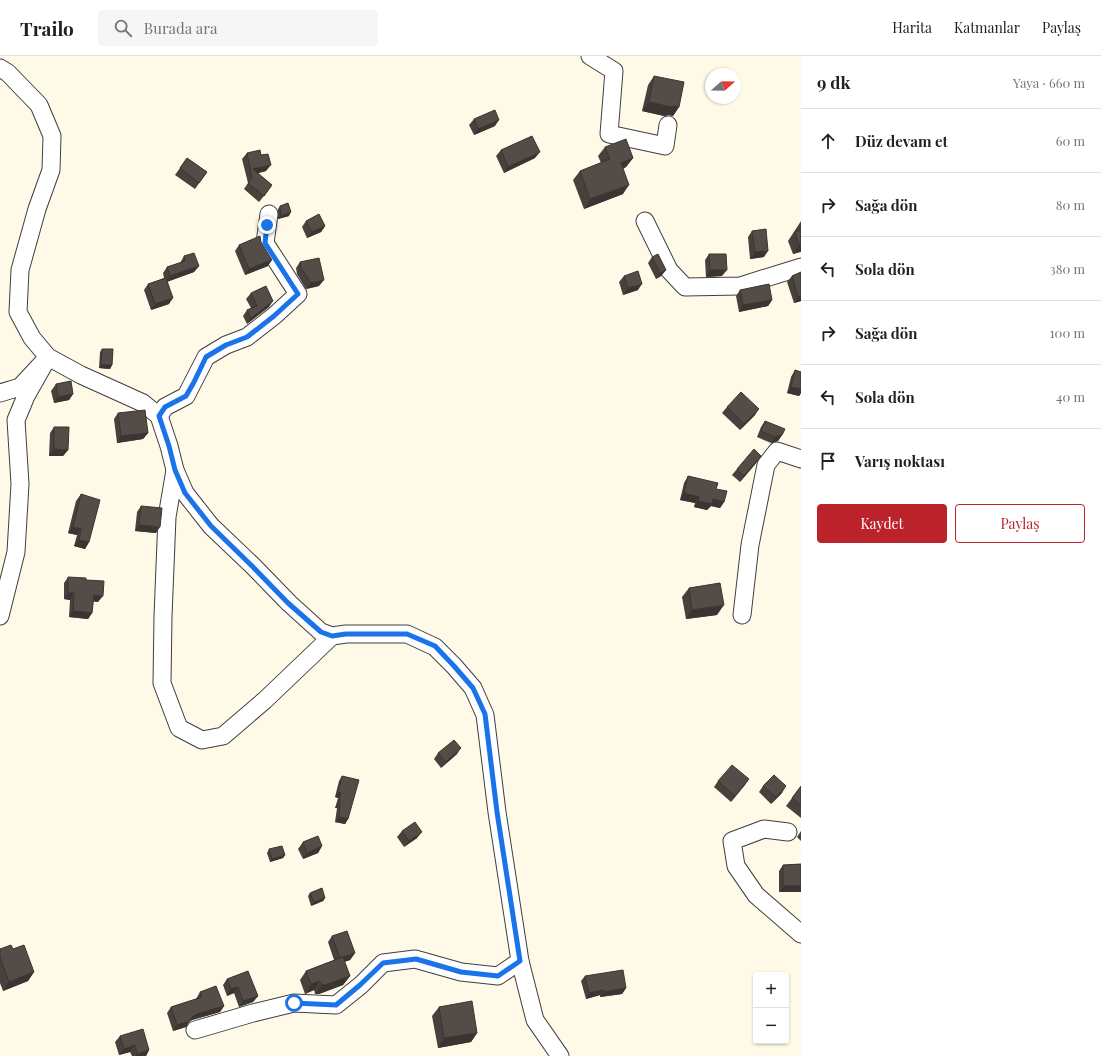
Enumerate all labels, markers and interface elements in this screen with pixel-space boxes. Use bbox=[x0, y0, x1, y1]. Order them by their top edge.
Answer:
search box bbox=[98, 10, 378, 46]
text: Trailo bbox=[20, 15, 74, 41]
icon: search bbox=[112, 17, 134, 39]
text: Burada ara bbox=[144, 18, 217, 38]
text: Harita bbox=[892, 18, 932, 37]
text: Katmanlar bbox=[954, 18, 1020, 37]
text: Paylaş bbox=[1042, 18, 1081, 37]
north arrow bbox=[705, 68, 741, 104]
text: 9 dk bbox=[817, 71, 850, 93]
text: Yaya · 660 m bbox=[1013, 74, 1085, 91]
icon: ahead bbox=[817, 130, 839, 152]
text: Düz devam et bbox=[855, 131, 948, 151]
text: 60 m bbox=[1056, 132, 1085, 149]
icon: right bbox=[817, 194, 839, 216]
text: Sağa dön bbox=[855, 195, 918, 215]
text: 80 m bbox=[1056, 196, 1085, 213]
route end bbox=[258, 216, 276, 234]
icon: left bbox=[817, 258, 839, 280]
text: Sola dön bbox=[855, 259, 915, 279]
text: 380 m bbox=[1050, 260, 1085, 277]
icon: right bbox=[817, 322, 839, 344]
text: Sağa dön bbox=[855, 323, 918, 343]
text: 100 m bbox=[1050, 324, 1085, 341]
icon: left bbox=[817, 386, 839, 408]
text: Sola dön bbox=[855, 387, 915, 407]
text: 40 m bbox=[1056, 388, 1085, 405]
icon: arrive bbox=[817, 450, 839, 472]
text: Varış noktası bbox=[855, 451, 945, 471]
button: Kaydet bbox=[817, 504, 947, 543]
button: Paylaş bbox=[955, 504, 1085, 543]
map controls bbox=[753, 972, 789, 1044]
button: + bbox=[753, 972, 789, 1008]
route start bbox=[285, 994, 303, 1012]
button: − bbox=[753, 1008, 789, 1044]

